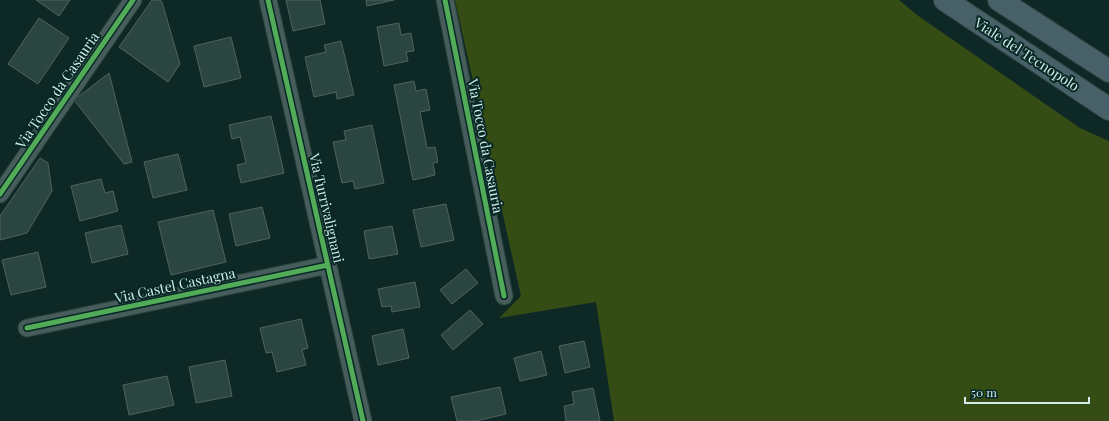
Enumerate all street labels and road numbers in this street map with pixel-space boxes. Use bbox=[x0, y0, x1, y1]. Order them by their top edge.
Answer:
street label: Viale del Tecnopolo bbox=[970, 12, 1083, 95]
street label: Via Tocco da Casauria bbox=[10, 28, 103, 153]
street label: Via Tocco da Casauria bbox=[463, 76, 508, 215]
street label: Via Turrivalignani bbox=[305, 150, 349, 265]
street label: Via Castel Castagna bbox=[112, 263, 237, 307]

